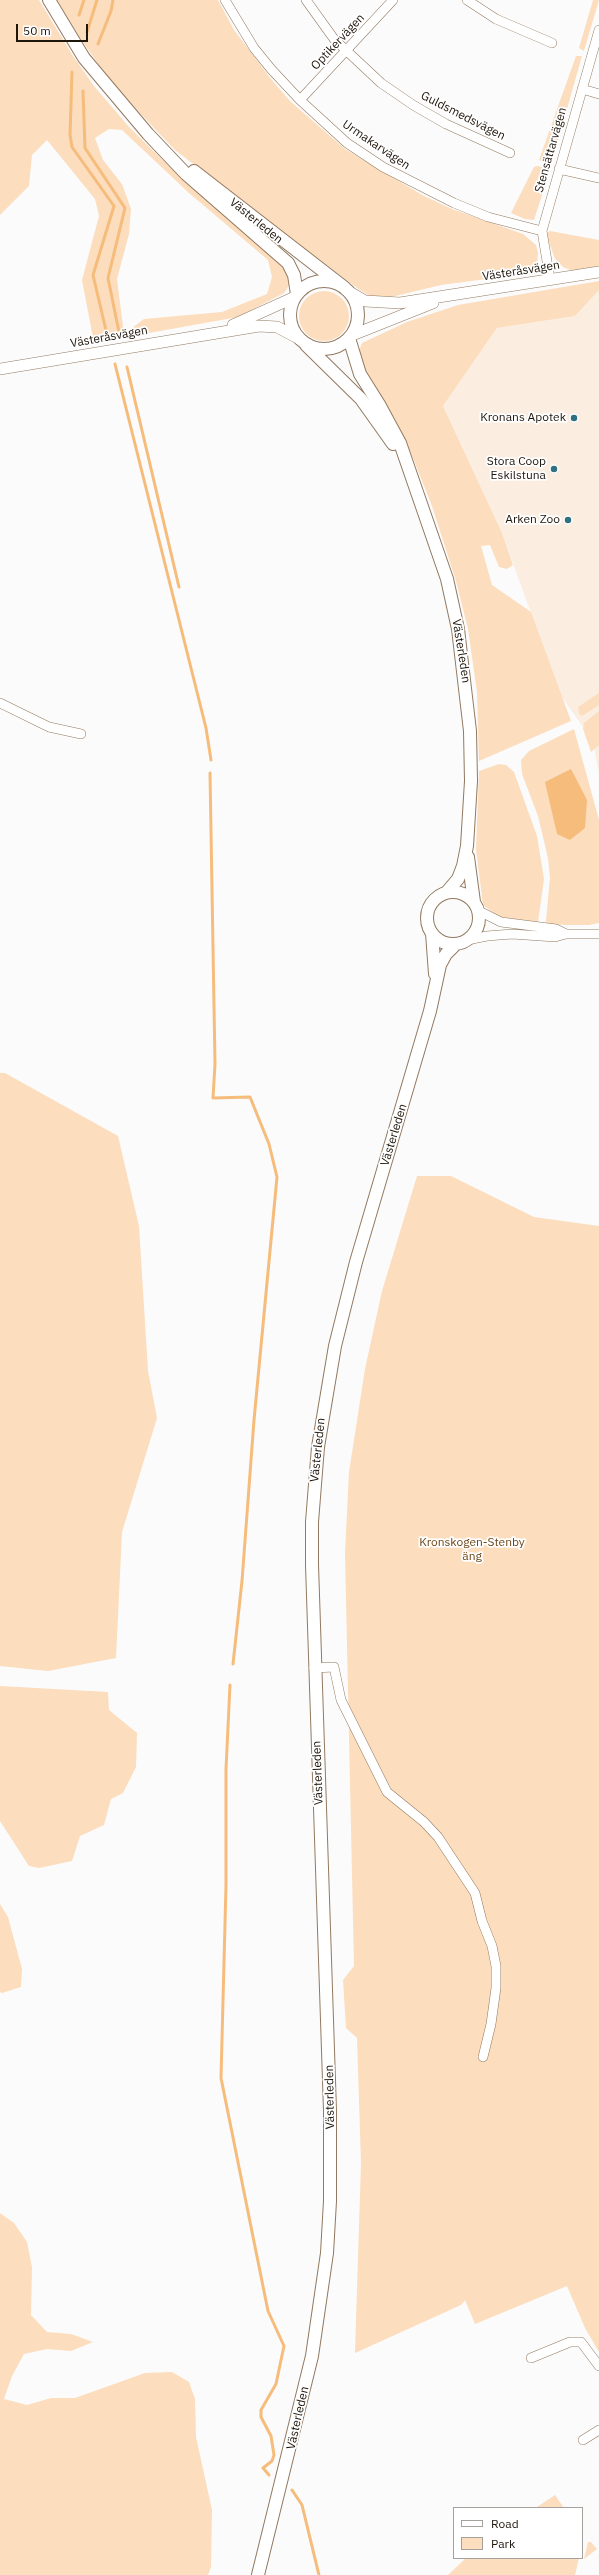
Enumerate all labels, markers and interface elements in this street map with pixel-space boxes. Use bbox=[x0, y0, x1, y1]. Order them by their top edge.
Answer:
street label: Optikervägen bbox=[308, 11, 368, 73]
scale bar bbox=[18, 16, 90, 42]
text: 50 m bbox=[23, 23, 51, 38]
street label: Guldsmedsvägen bbox=[418, 89, 508, 143]
street label: Stensättarvägen bbox=[532, 106, 570, 194]
street label: Urmakarvägen bbox=[339, 117, 413, 173]
street label: Västerleden bbox=[226, 195, 286, 247]
street label: Västeråsvägen bbox=[481, 258, 561, 284]
street label: Västeråsvägen bbox=[69, 323, 149, 351]
place label: Kronans Apotek bbox=[480, 411, 566, 425]
marker: Kronans Apotek bbox=[569, 413, 579, 423]
place label: Stora Coop Eskilstuna bbox=[487, 455, 546, 483]
marker: Stora Coop Eskilstuna bbox=[549, 464, 559, 474]
place label: Arken Zoo bbox=[505, 513, 560, 527]
marker: Arken Zoo bbox=[563, 515, 573, 525]
street label: Västerleden bbox=[449, 618, 473, 684]
street label: Västerleden bbox=[378, 1102, 410, 1168]
street label: Västerleden bbox=[307, 1417, 329, 1483]
park label: Kronskogen-Stenby äng bbox=[419, 1536, 525, 1564]
street label: Västerleden bbox=[310, 1741, 326, 1805]
street label: Västerleden bbox=[322, 2065, 338, 2129]
street label: Västerleden bbox=[284, 2385, 312, 2451]
legend bbox=[453, 2507, 583, 2559]
text: Road bbox=[491, 2516, 519, 2531]
text: Park bbox=[491, 2536, 515, 2551]

